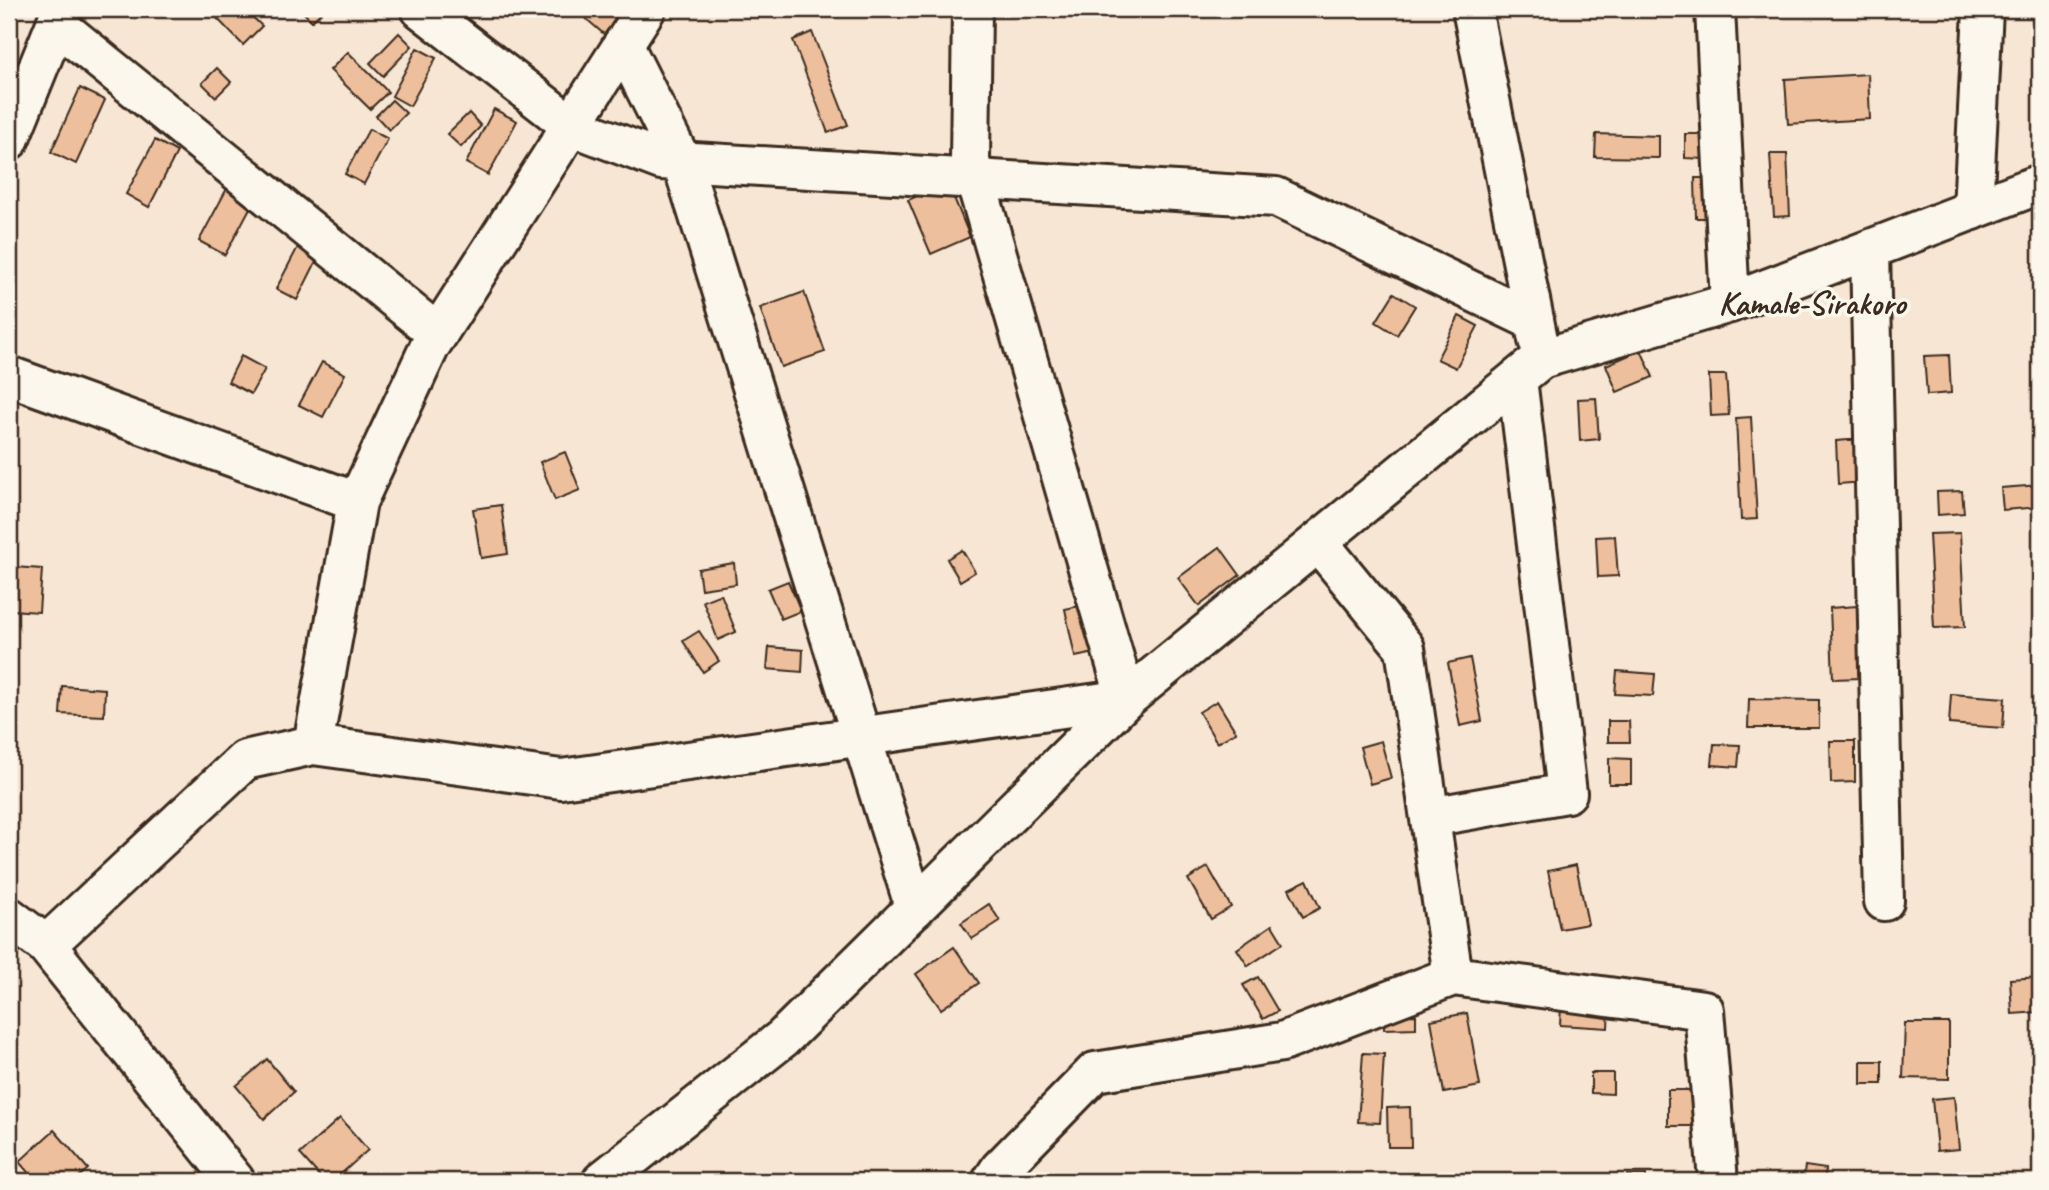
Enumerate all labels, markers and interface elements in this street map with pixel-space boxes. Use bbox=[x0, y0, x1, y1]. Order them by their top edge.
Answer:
district label: Kamale-Sirakoro bbox=[1718, 282, 1908, 324]

